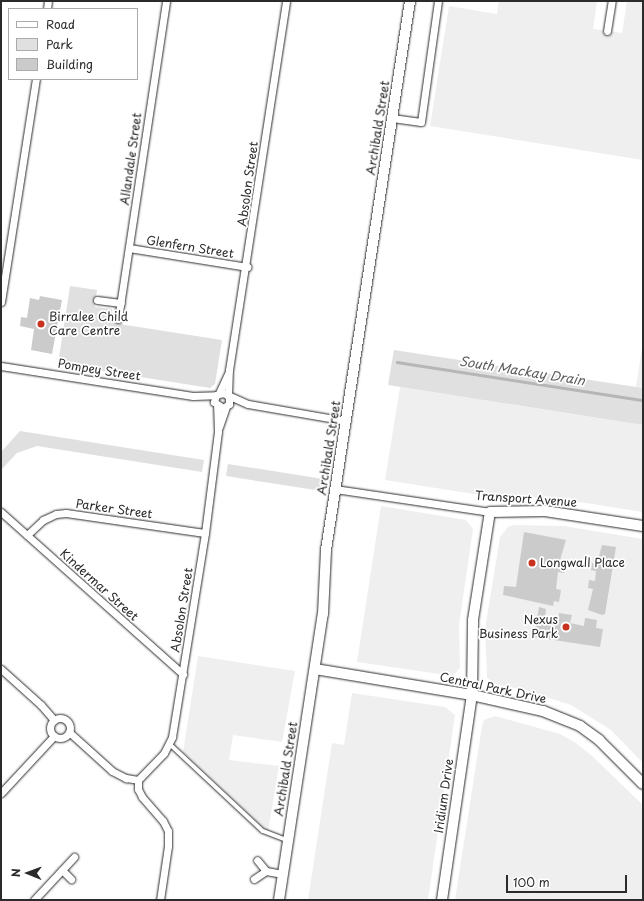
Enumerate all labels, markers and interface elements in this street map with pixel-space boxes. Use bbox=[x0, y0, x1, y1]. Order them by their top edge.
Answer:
legend bbox=[8, 8, 138, 80]
text: Road bbox=[46, 15, 75, 33]
text: Park bbox=[46, 35, 73, 53]
text: Building bbox=[46, 55, 93, 73]
street label: Archibald Street bbox=[363, 80, 393, 176]
street label: Allandale Street bbox=[117, 111, 145, 207]
street label: Absolon Street bbox=[235, 140, 261, 228]
street label: Glenfern Street bbox=[145, 233, 235, 261]
place label: Birralee Child Care Centre bbox=[49, 310, 129, 338]
marker: Birralee Child Care Centre bbox=[36, 319, 46, 329]
water label: South Mackay Drain bbox=[457, 353, 587, 389]
street label: Pompey Street bbox=[56, 356, 142, 384]
street label: Archibald Street bbox=[314, 400, 344, 496]
street label: Transport Avenue bbox=[475, 488, 577, 510]
street label: Parker Street bbox=[74, 496, 154, 522]
street label: Kindermar Street bbox=[57, 546, 141, 624]
place label: Longwall Place bbox=[540, 556, 625, 570]
marker: Longwall Place bbox=[527, 558, 537, 568]
street label: Absolon Street bbox=[168, 566, 196, 654]
place label: Nexus Business Park bbox=[478, 613, 558, 641]
marker: Nexus Business Park bbox=[561, 622, 571, 632]
street label: Central Park Drive bbox=[438, 670, 548, 706]
street label: Archibald Street bbox=[271, 721, 301, 817]
street label: Iridium Drive bbox=[432, 758, 456, 834]
north arrow bbox=[8, 853, 48, 893]
scale bar bbox=[508, 867, 629, 893]
text: N bbox=[7, 868, 24, 877]
text: 100 m bbox=[513, 873, 550, 891]

